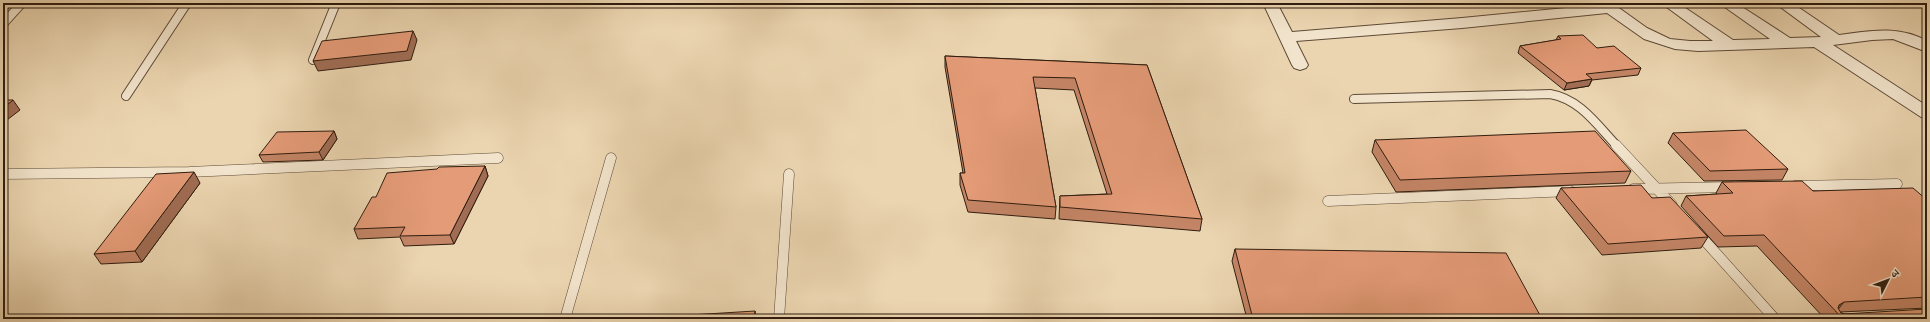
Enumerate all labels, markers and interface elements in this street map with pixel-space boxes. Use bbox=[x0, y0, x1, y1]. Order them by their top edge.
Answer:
north arrow bbox=[1868, 260, 1908, 300]
text: उ bbox=[1888, 266, 1903, 281]

